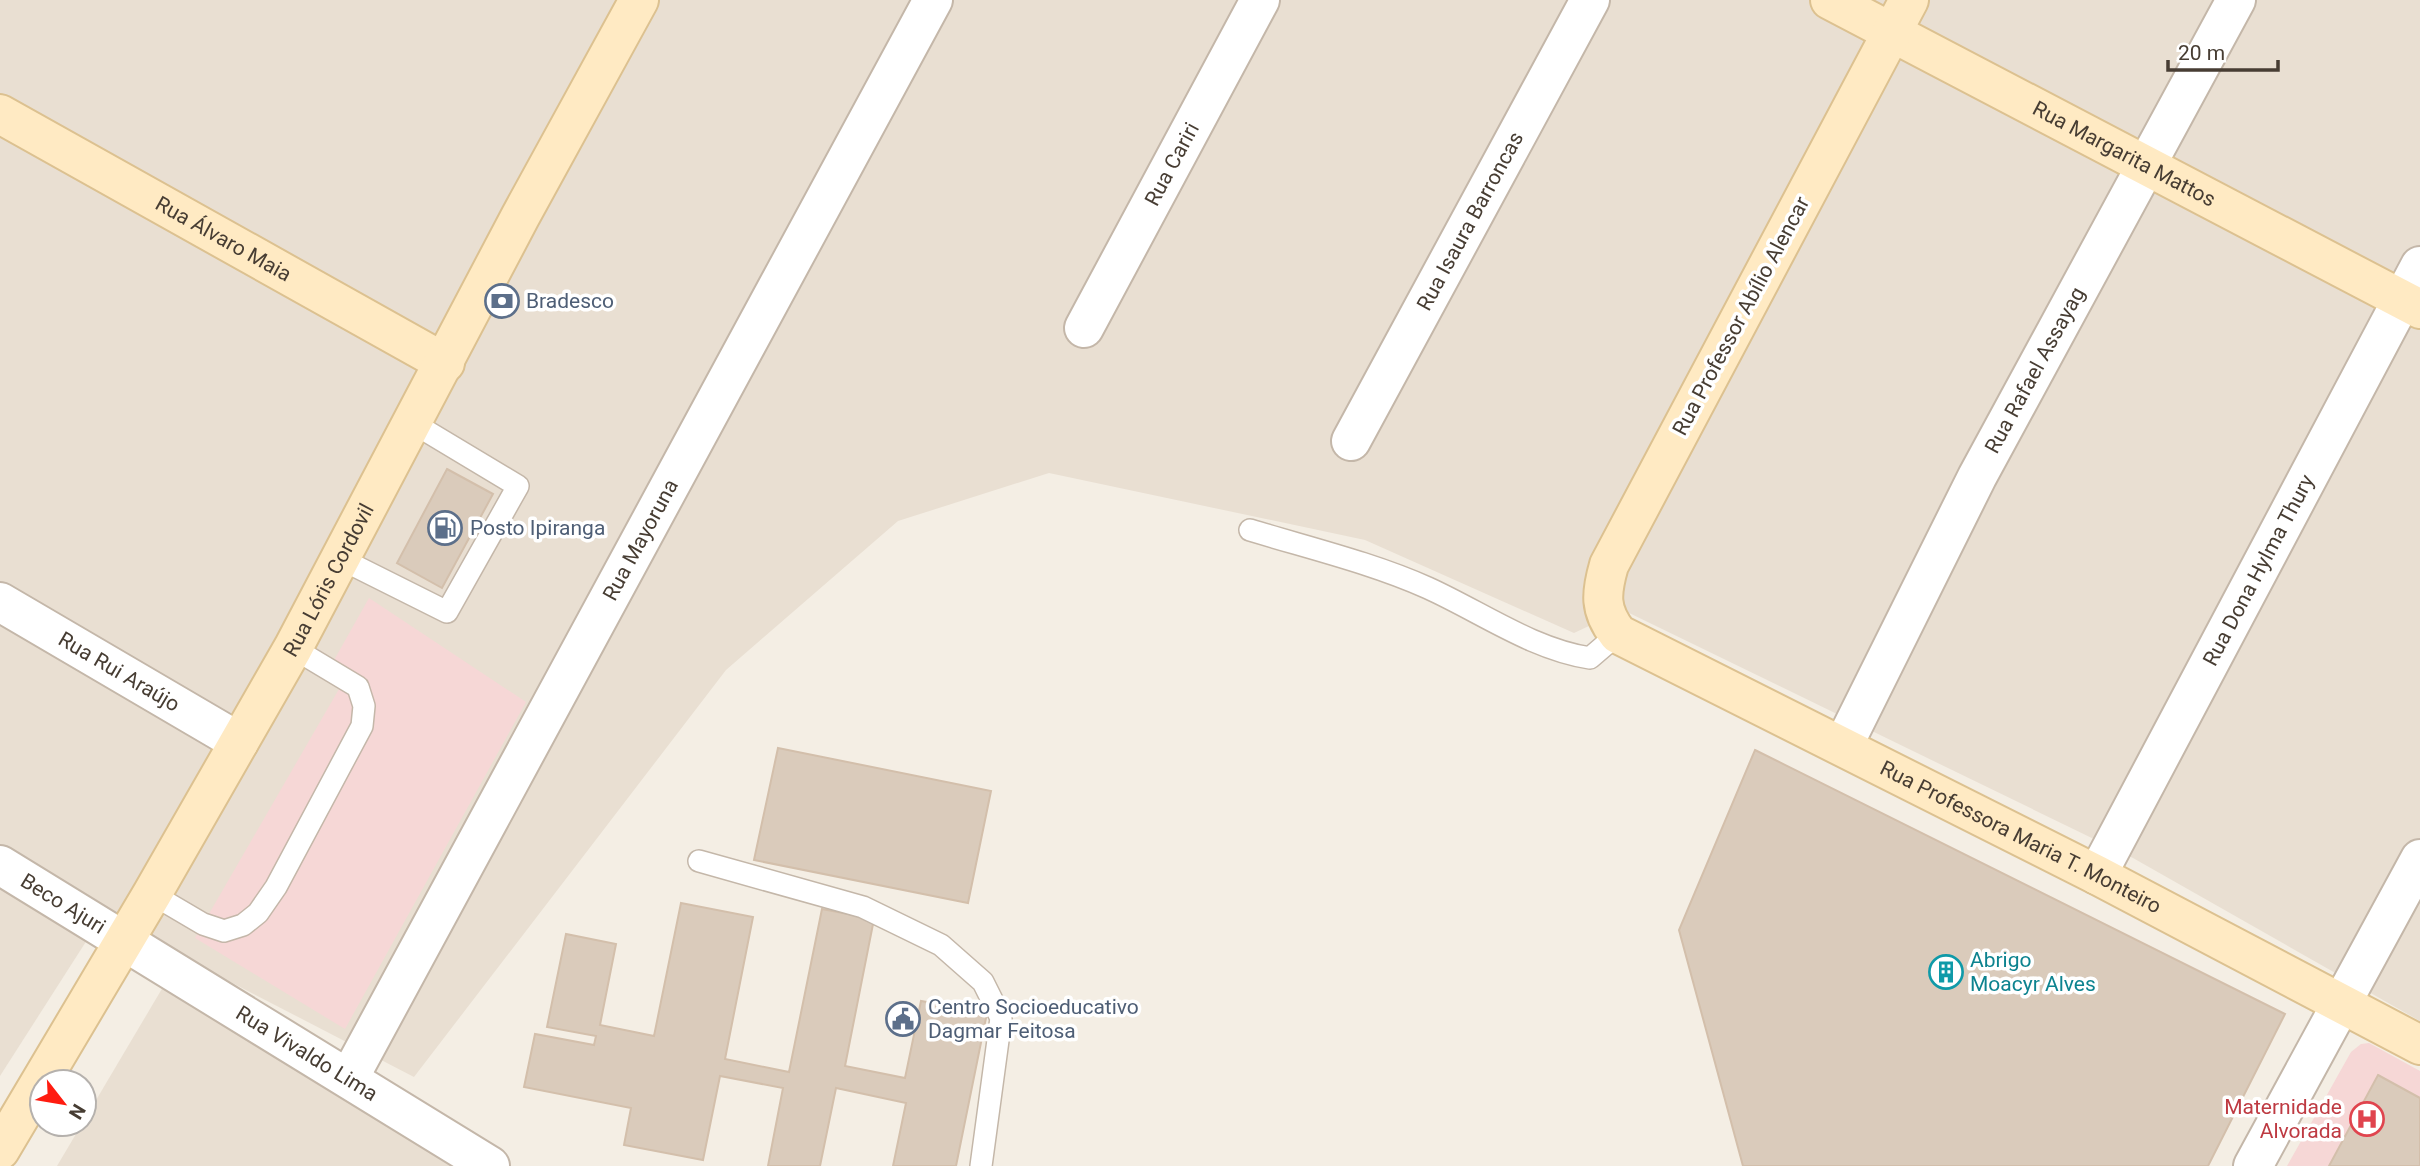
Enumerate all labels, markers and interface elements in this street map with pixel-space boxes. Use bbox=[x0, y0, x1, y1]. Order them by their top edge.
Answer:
scale bar bbox=[2168, 28, 2278, 72]
text: 20 m bbox=[2178, 41, 2225, 65]
street label: Rua Margarita Mattos bbox=[2029, 96, 2220, 212]
street label: Rua Cariri bbox=[1140, 118, 1204, 210]
street label: Rua Isaura Barroncas bbox=[1412, 128, 1528, 315]
street label: Rua Álvaro Maia bbox=[151, 191, 296, 287]
street label: Rua Professor Abílio Alencar bbox=[1668, 193, 1814, 439]
bank icon: Bradesco bbox=[483, 282, 521, 320]
street label: Rua Rafael Assayag bbox=[1980, 283, 2090, 457]
place label: Bradesco bbox=[526, 289, 614, 313]
street label: Rua Dona Hylma Thury bbox=[2198, 471, 2319, 670]
street label: Rua Mayoruna bbox=[598, 475, 683, 605]
street label: Rua Lóris Cordovil bbox=[279, 500, 379, 661]
fuel station icon: Posto Ipiranga bbox=[426, 509, 464, 547]
place label: Posto Ipiranga bbox=[470, 516, 605, 540]
street label: Rua Rui Araújo bbox=[54, 627, 184, 717]
street label: Rua Professora Maria T. Monteiro bbox=[1876, 756, 2165, 919]
street label: Beco Ajuri bbox=[16, 869, 110, 939]
place label: Abrigo Moacyr Alves bbox=[1970, 948, 2096, 996]
building icon: Abrigo Moacyr Alves bbox=[1927, 953, 1965, 991]
place label: Centro Socioeducativo Dagmar Feitosa bbox=[928, 995, 1139, 1043]
public building icon: Centro Socioeducativo Dagmar Feitosa bbox=[884, 1000, 922, 1038]
street label: Rua Vivaldo Lima bbox=[232, 1001, 382, 1106]
north arrow bbox=[28, 1068, 98, 1138]
place label: Maternidade Alvorada bbox=[2224, 1095, 2342, 1143]
text: N bbox=[64, 1100, 90, 1123]
hospital icon: Maternidade Alvorada bbox=[2348, 1100, 2386, 1138]

